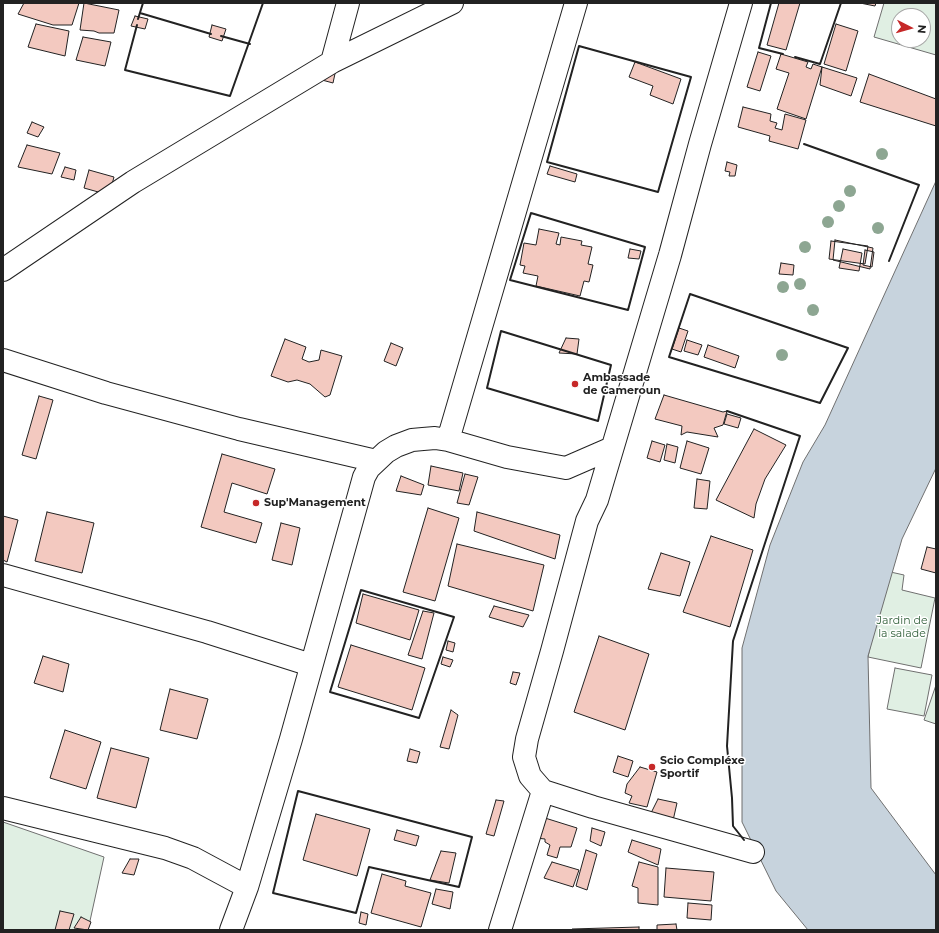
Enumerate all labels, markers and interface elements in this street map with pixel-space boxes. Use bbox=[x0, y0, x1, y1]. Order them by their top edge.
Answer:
north arrow bbox=[891, 8, 931, 48]
text: N bbox=[915, 24, 929, 34]
place label: Ambassade de Cameroun bbox=[583, 371, 661, 397]
marker: Ambassade de Cameroun bbox=[570, 379, 580, 389]
place label: Sup'Management bbox=[264, 496, 366, 510]
marker: Sup'Management bbox=[251, 498, 261, 508]
park label: Jardin de la salade bbox=[876, 614, 928, 640]
place label: Scio Compléxe Sportif bbox=[660, 754, 745, 780]
marker: Scio Compléxe Sportif bbox=[647, 762, 657, 772]

